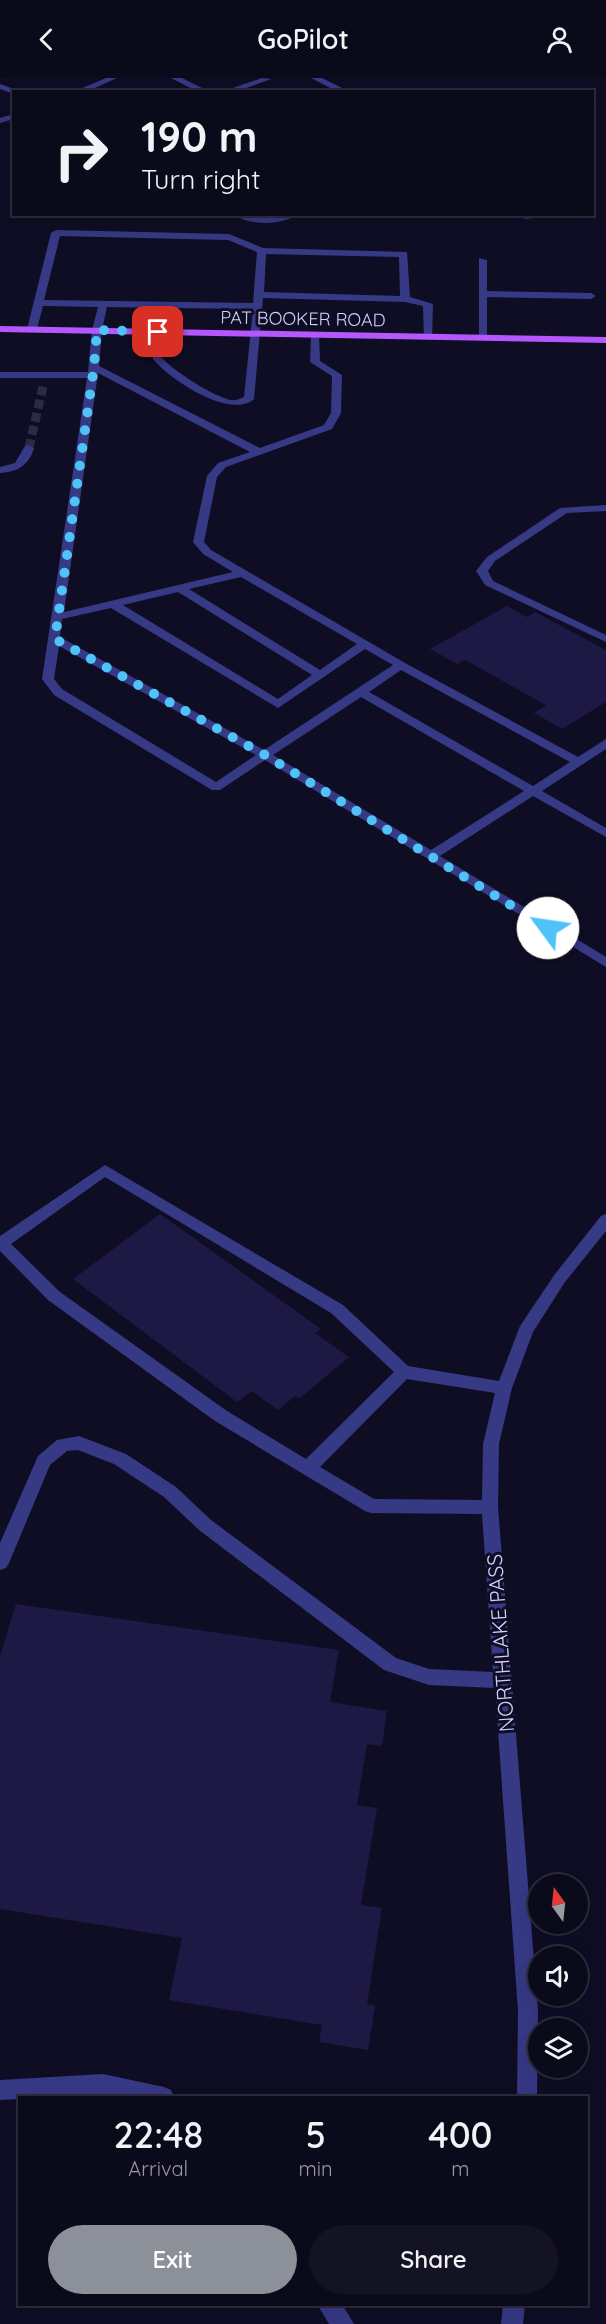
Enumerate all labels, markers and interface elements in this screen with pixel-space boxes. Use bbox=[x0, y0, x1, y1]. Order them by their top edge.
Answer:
text: GoPilot bbox=[257, 22, 349, 56]
icon: back bbox=[30, 23, 63, 56]
icon: person bbox=[543, 23, 576, 56]
text: 190 m bbox=[141, 110, 257, 163]
icon: right bbox=[42, 114, 120, 192]
text: Turn right bbox=[141, 162, 260, 196]
pin bbox=[132, 306, 183, 357]
street label: PAT BOOKER ROAD bbox=[220, 306, 386, 331]
icon: arrive bbox=[141, 315, 174, 348]
position arrow bbox=[516, 896, 580, 960]
street label: NORTHLAKE PASS bbox=[481, 1553, 519, 1733]
north arrow bbox=[528, 1874, 588, 1934]
map controls bbox=[528, 1874, 588, 2078]
button: sound bbox=[528, 1946, 588, 2006]
button: layers bbox=[528, 2018, 588, 2078]
text: 22:48 bbox=[114, 2112, 203, 2157]
text: 5 bbox=[305, 2112, 326, 2157]
text: 400 bbox=[428, 2112, 492, 2157]
text: Arrival bbox=[128, 2156, 188, 2181]
text: min bbox=[299, 2156, 333, 2181]
text: m bbox=[451, 2156, 469, 2181]
button: Exit bbox=[48, 2225, 297, 2294]
button: Share bbox=[309, 2225, 558, 2294]

